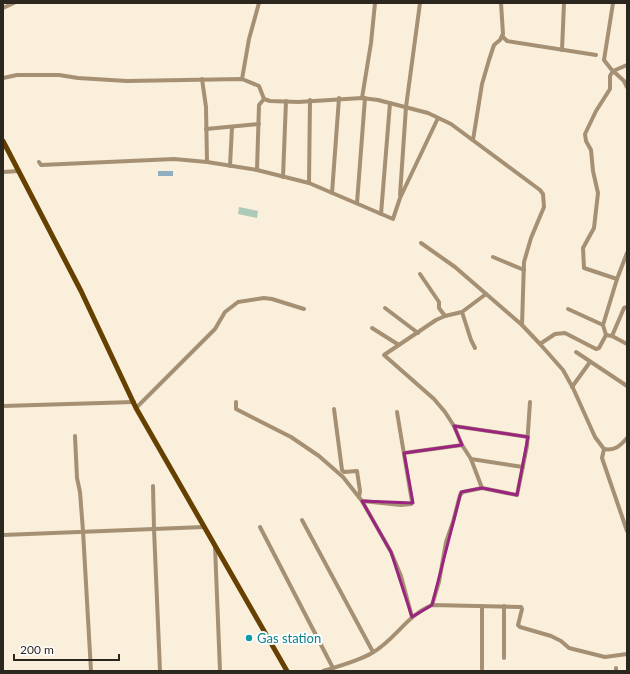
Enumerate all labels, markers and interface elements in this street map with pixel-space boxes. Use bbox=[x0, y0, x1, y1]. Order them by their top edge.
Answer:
place label: Gas station bbox=[257, 630, 321, 646]
marker: Gas station bbox=[244, 633, 254, 643]
scale bar bbox=[14, 636, 119, 662]
text: 200 m bbox=[20, 642, 54, 657]

